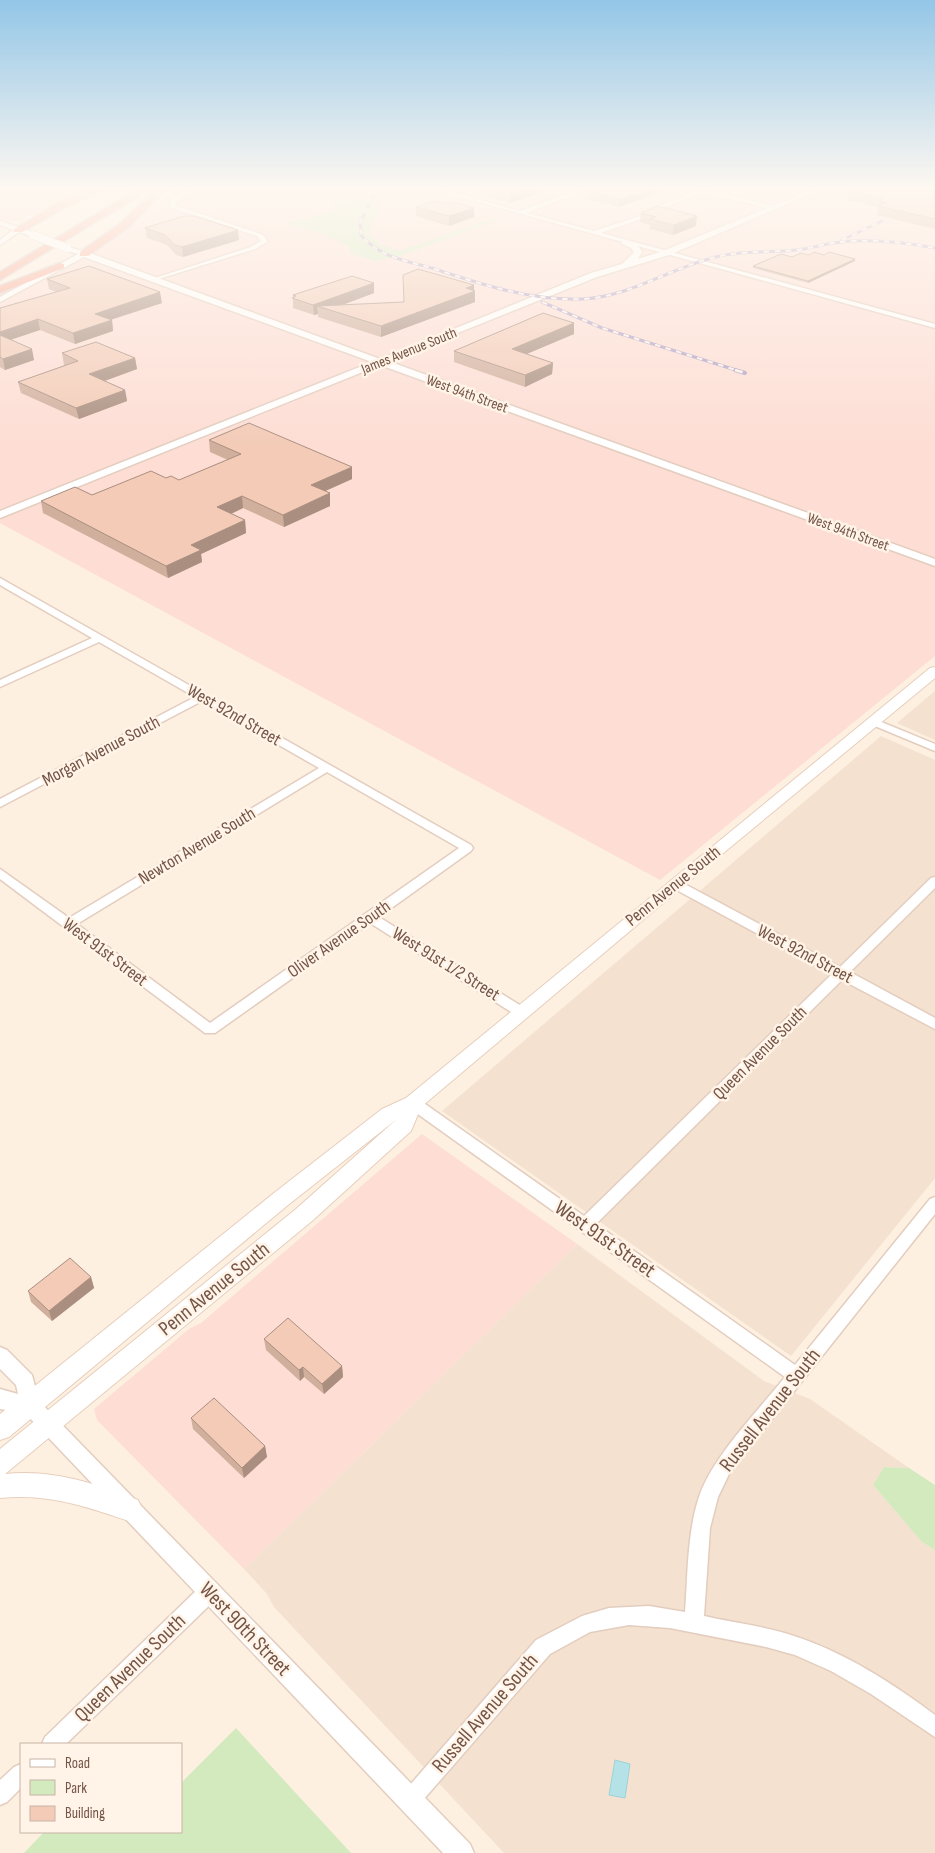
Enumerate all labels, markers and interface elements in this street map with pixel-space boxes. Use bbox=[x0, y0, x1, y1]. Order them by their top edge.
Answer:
street label: James Avenue South bbox=[358, 323, 460, 379]
street label: West 94th Street bbox=[423, 370, 511, 418]
street label: West 94th Street bbox=[804, 508, 892, 556]
street label: West 92nd Street bbox=[183, 680, 285, 751]
street label: Morgan Avenue South bbox=[39, 711, 163, 791]
street label: Newton Avenue South bbox=[135, 803, 259, 889]
street label: Penn Avenue South bbox=[621, 841, 725, 931]
street label: Oliver Avenue South bbox=[283, 896, 395, 982]
street label: West 91st Street bbox=[59, 913, 152, 991]
street label: West 92nd Street bbox=[754, 920, 857, 988]
street label: West 91st 1/2 Street bbox=[388, 923, 504, 1006]
street label: Queen Avenue South bbox=[709, 1002, 811, 1104]
street label: West 91st Street bbox=[550, 1195, 660, 1283]
street label: Penn Avenue South bbox=[154, 1237, 274, 1341]
street label: Russell Avenue South bbox=[714, 1343, 826, 1477]
street label: West 90th Street bbox=[194, 1577, 296, 1681]
street label: Queen Avenue South bbox=[69, 1609, 191, 1727]
street label: Russell Avenue South bbox=[427, 1648, 543, 1778]
legend bbox=[20, 1743, 182, 1833]
text: Road bbox=[65, 1754, 90, 1773]
text: Park bbox=[65, 1779, 87, 1798]
text: Building bbox=[65, 1804, 105, 1823]

